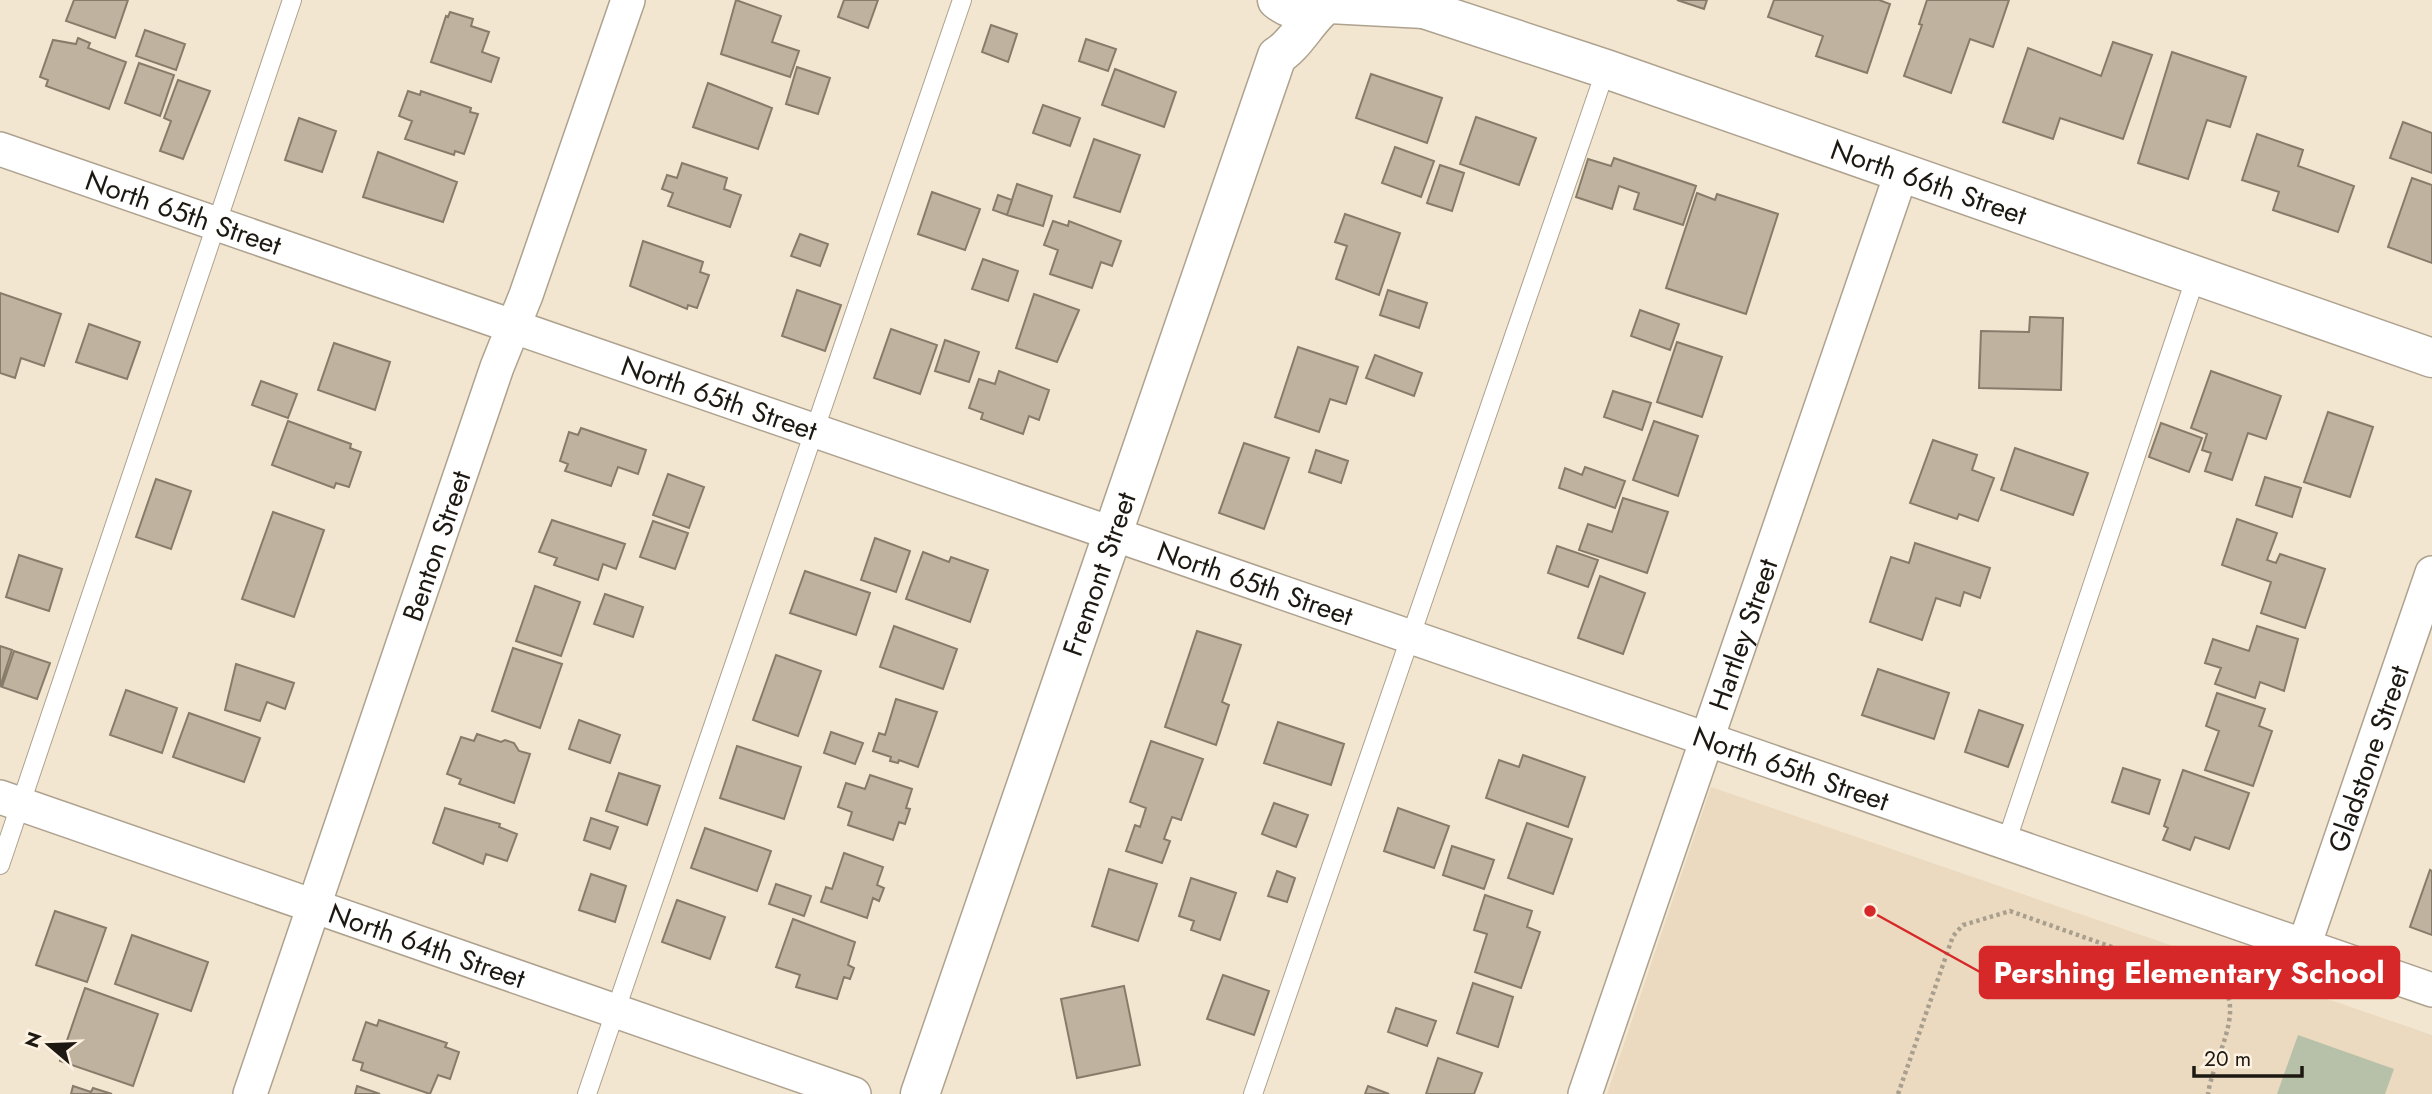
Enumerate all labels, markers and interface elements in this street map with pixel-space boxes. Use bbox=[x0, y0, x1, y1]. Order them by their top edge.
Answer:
street label: North 66th Street bbox=[1825, 129, 2033, 235]
street label: North 65th Street bbox=[80, 160, 287, 265]
street label: North 65th Street bbox=[616, 345, 823, 451]
street label: Benton Street bbox=[392, 465, 481, 627]
street label: Fremont Street bbox=[1052, 486, 1146, 661]
street label: North 65th Street bbox=[1151, 530, 1359, 636]
street label: Hartley Street bbox=[1698, 553, 1788, 716]
street label: Gladstone Street bbox=[2317, 659, 2419, 858]
street label: North 65th Street bbox=[1687, 715, 1895, 821]
street label: North 64th Street bbox=[323, 892, 531, 999]
callout: Pershing Elementary School bbox=[1980, 947, 2399, 998]
text: Pershing Elementary School bbox=[1993, 951, 2385, 994]
north arrow bbox=[14, 1010, 84, 1080]
text: N bbox=[18, 1028, 49, 1051]
scale bar bbox=[2194, 1034, 2302, 1078]
text: 20 m bbox=[2204, 1044, 2251, 1074]

